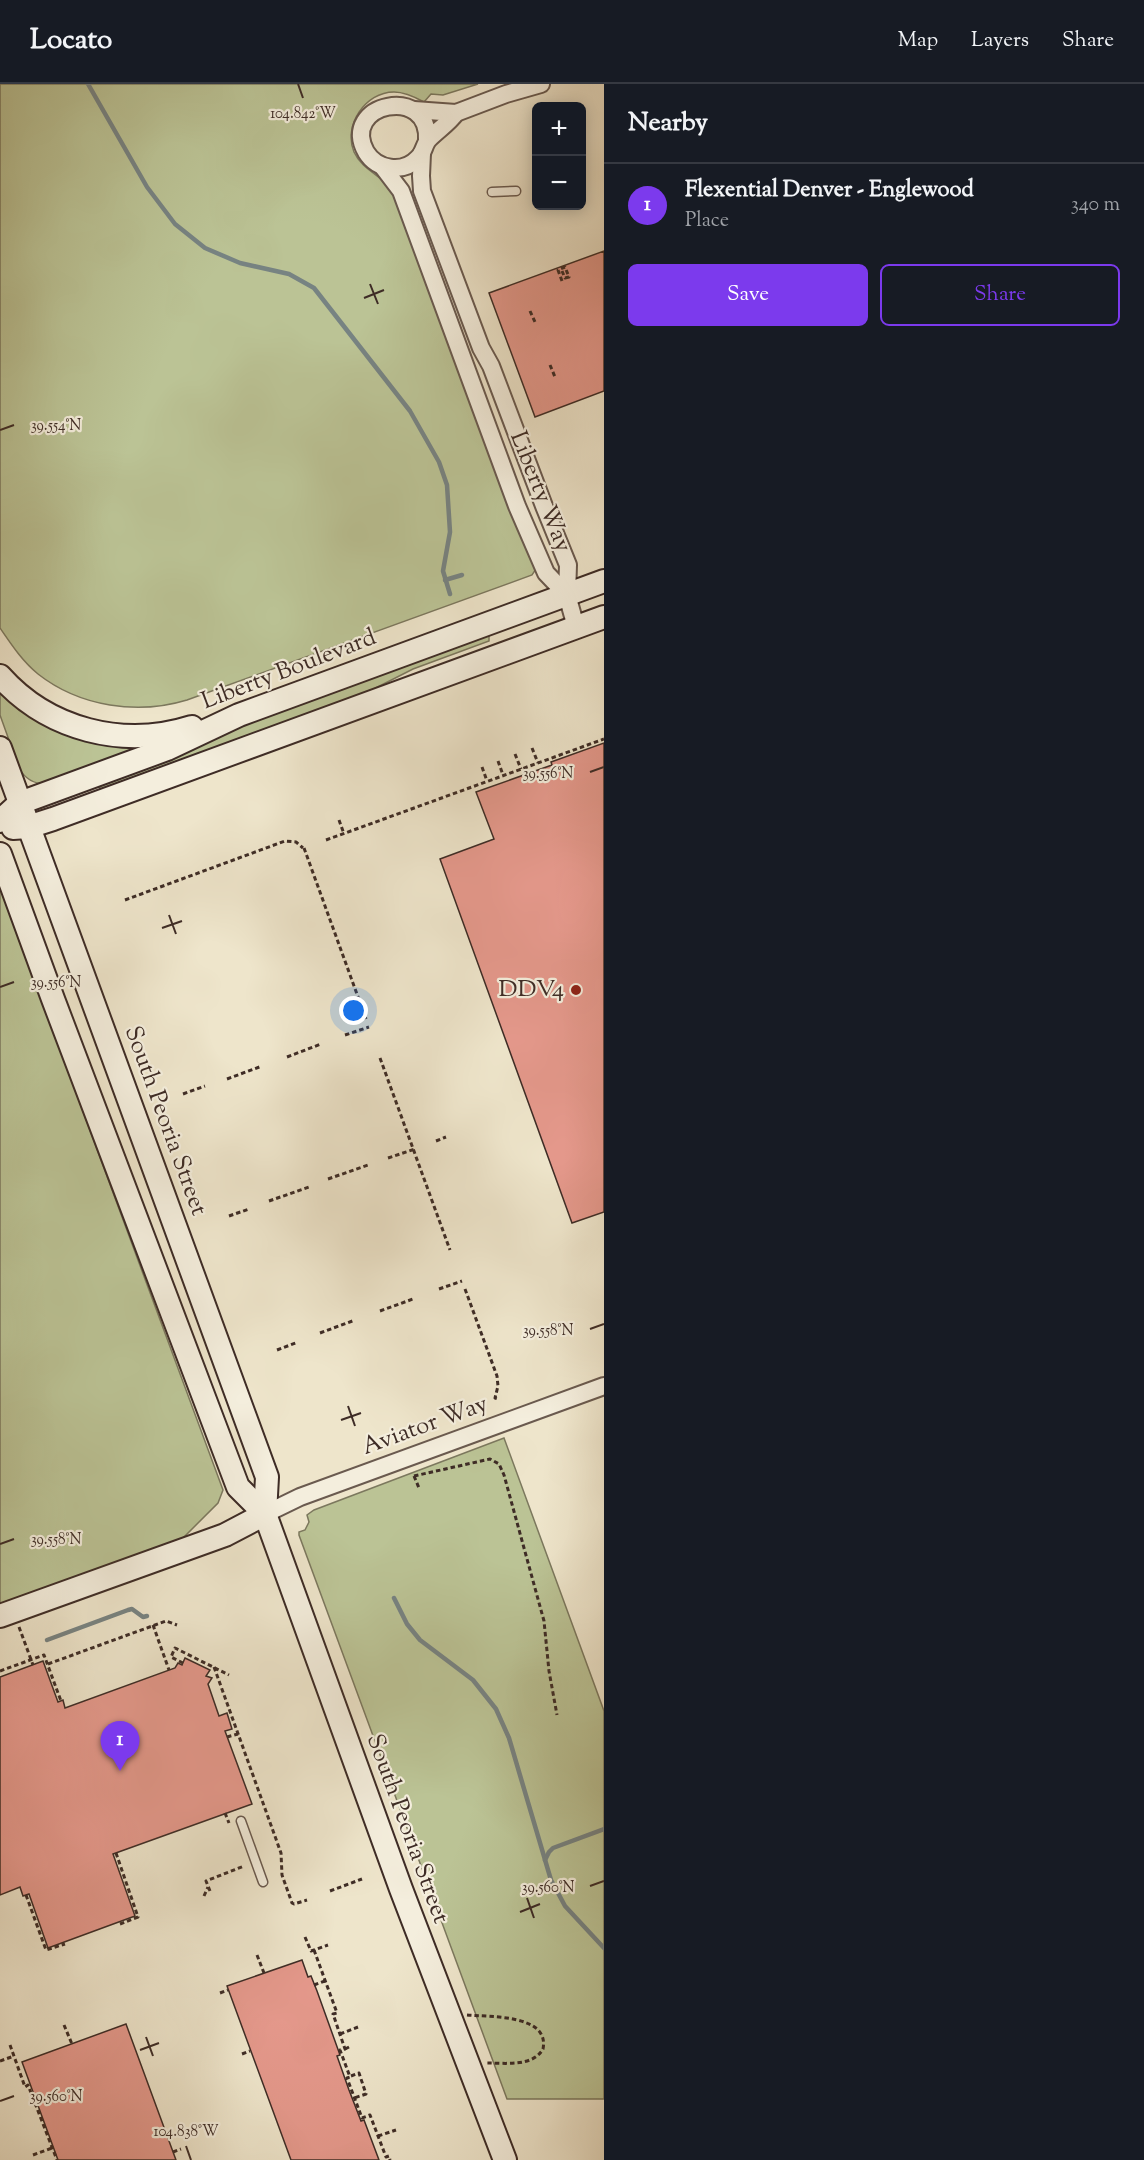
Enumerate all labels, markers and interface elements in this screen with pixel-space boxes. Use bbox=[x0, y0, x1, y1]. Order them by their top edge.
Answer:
text: Locato bbox=[30, 21, 112, 61]
text: Map bbox=[898, 26, 938, 56]
text: Layers bbox=[971, 26, 1029, 56]
text: Share bbox=[1062, 26, 1114, 56]
map controls bbox=[532, 102, 586, 210]
button: + bbox=[532, 102, 586, 156]
text: 104.842°W bbox=[270, 104, 336, 125]
text: Nearby bbox=[628, 105, 708, 142]
button: − bbox=[532, 156, 586, 210]
text: Flexential Denver - Englewood bbox=[685, 175, 974, 207]
text: 1 bbox=[644, 191, 651, 220]
text: 340 m bbox=[1071, 191, 1120, 220]
text: Place bbox=[685, 207, 729, 236]
button: Save bbox=[628, 264, 868, 326]
button: Share bbox=[880, 264, 1120, 326]
text: 39.554°N bbox=[31, 416, 81, 437]
street label: Liberty Way bbox=[500, 426, 580, 558]
street label: Liberty Boulevard bbox=[197, 621, 382, 719]
text: 39.556°N bbox=[523, 764, 573, 785]
text: 39.556°N bbox=[31, 973, 81, 994]
place label: DDV4 bbox=[499, 973, 564, 1007]
marker: DDV4 bbox=[569, 983, 583, 997]
your location bbox=[339, 996, 368, 1025]
street label: South Peoria Street bbox=[115, 1021, 215, 1221]
text: 39.558°N bbox=[523, 1321, 573, 1342]
street label: Aviator Way bbox=[357, 1387, 493, 1465]
text: 39.558°N bbox=[31, 1530, 81, 1551]
pin: 1 bbox=[100, 1722, 140, 1771]
street label: South Peoria Street bbox=[357, 1729, 457, 1929]
text: 39.560°N bbox=[521, 1878, 575, 1899]
text: 39.560°N bbox=[29, 2087, 83, 2108]
text: 104.838°W bbox=[153, 2122, 219, 2143]

